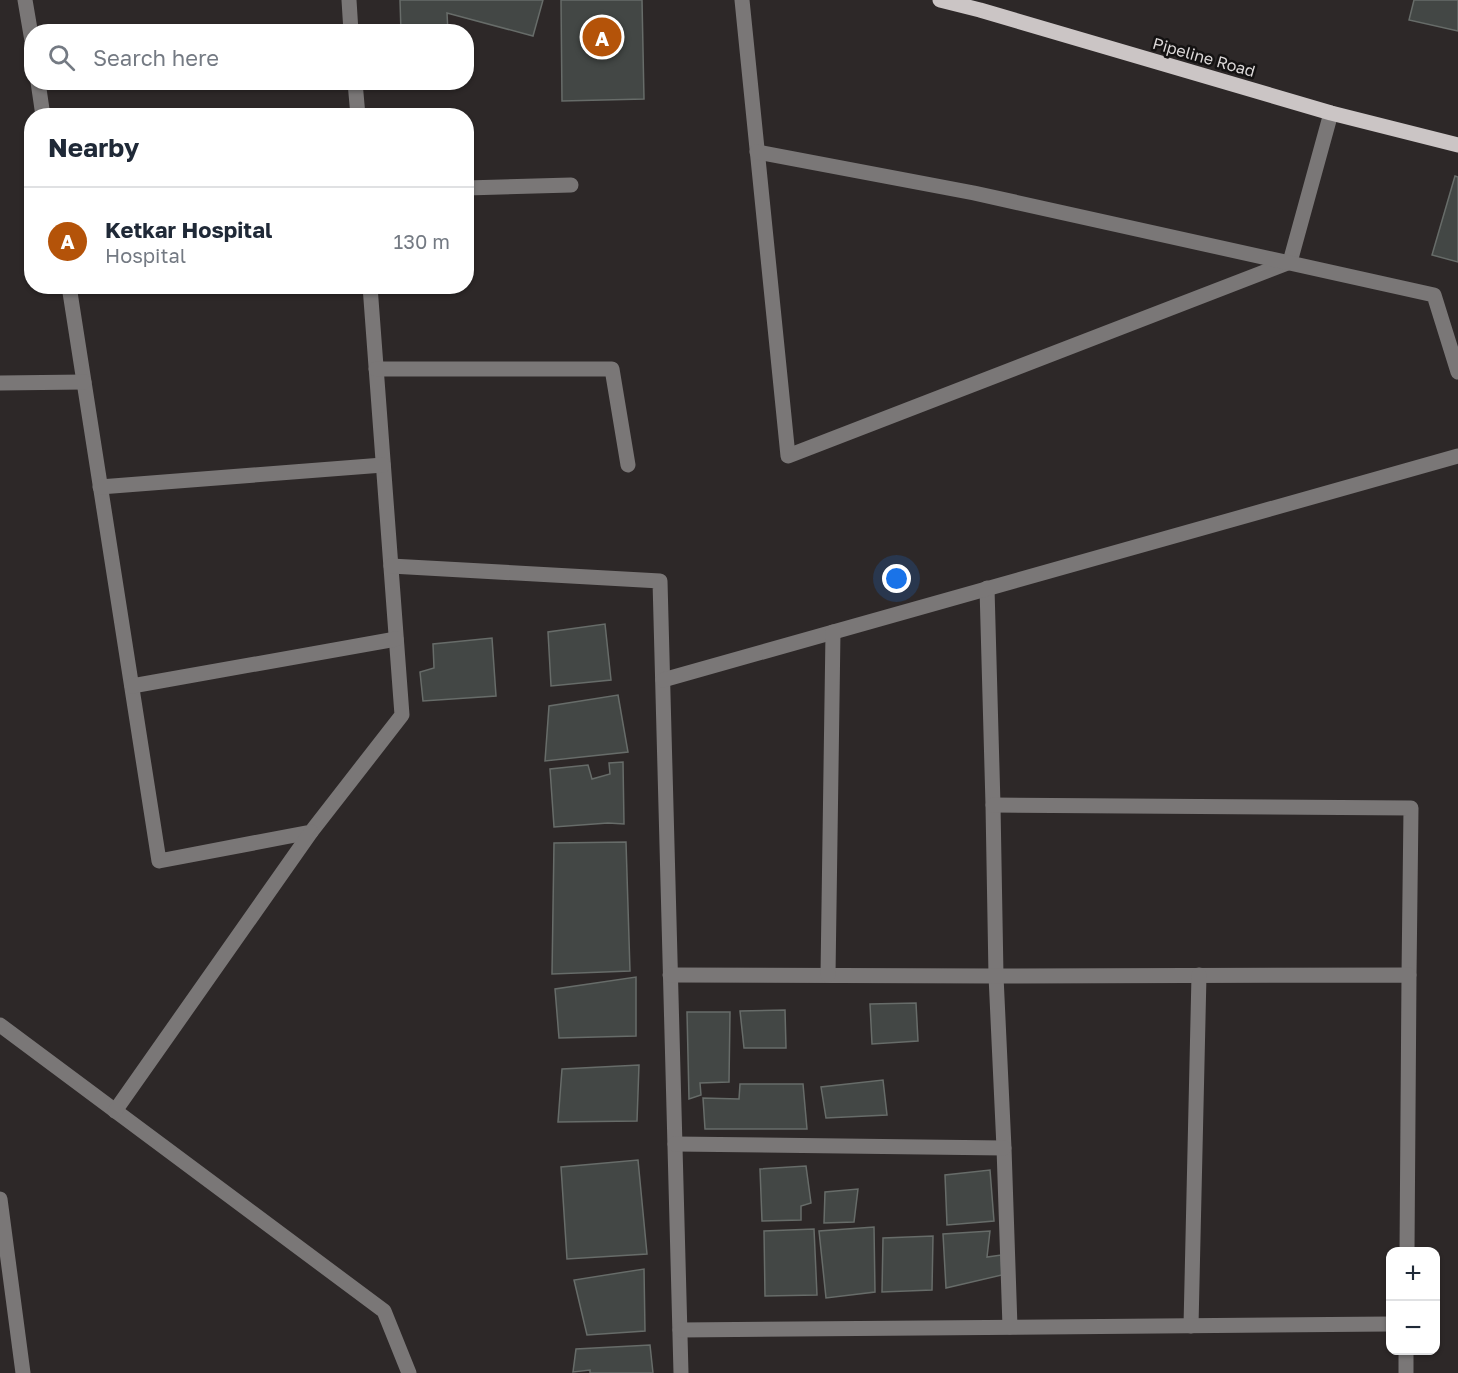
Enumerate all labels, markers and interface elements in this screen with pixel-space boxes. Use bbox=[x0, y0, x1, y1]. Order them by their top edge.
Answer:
pin: A bbox=[582, 15, 622, 60]
search box bbox=[24, 24, 474, 90]
street label: Pipeline Road bbox=[1150, 33, 1258, 81]
icon: search bbox=[45, 41, 78, 74]
text: Search here bbox=[93, 44, 219, 71]
text: Nearby bbox=[48, 132, 139, 163]
text: Ketkar Hospital bbox=[105, 216, 272, 243]
text: A bbox=[60, 229, 75, 253]
text: 130 m bbox=[394, 229, 450, 253]
text: Hospital bbox=[105, 243, 186, 267]
your location bbox=[882, 564, 911, 593]
map controls bbox=[1386, 1247, 1440, 1355]
button: + bbox=[1386, 1247, 1440, 1301]
button: − bbox=[1386, 1301, 1440, 1355]

